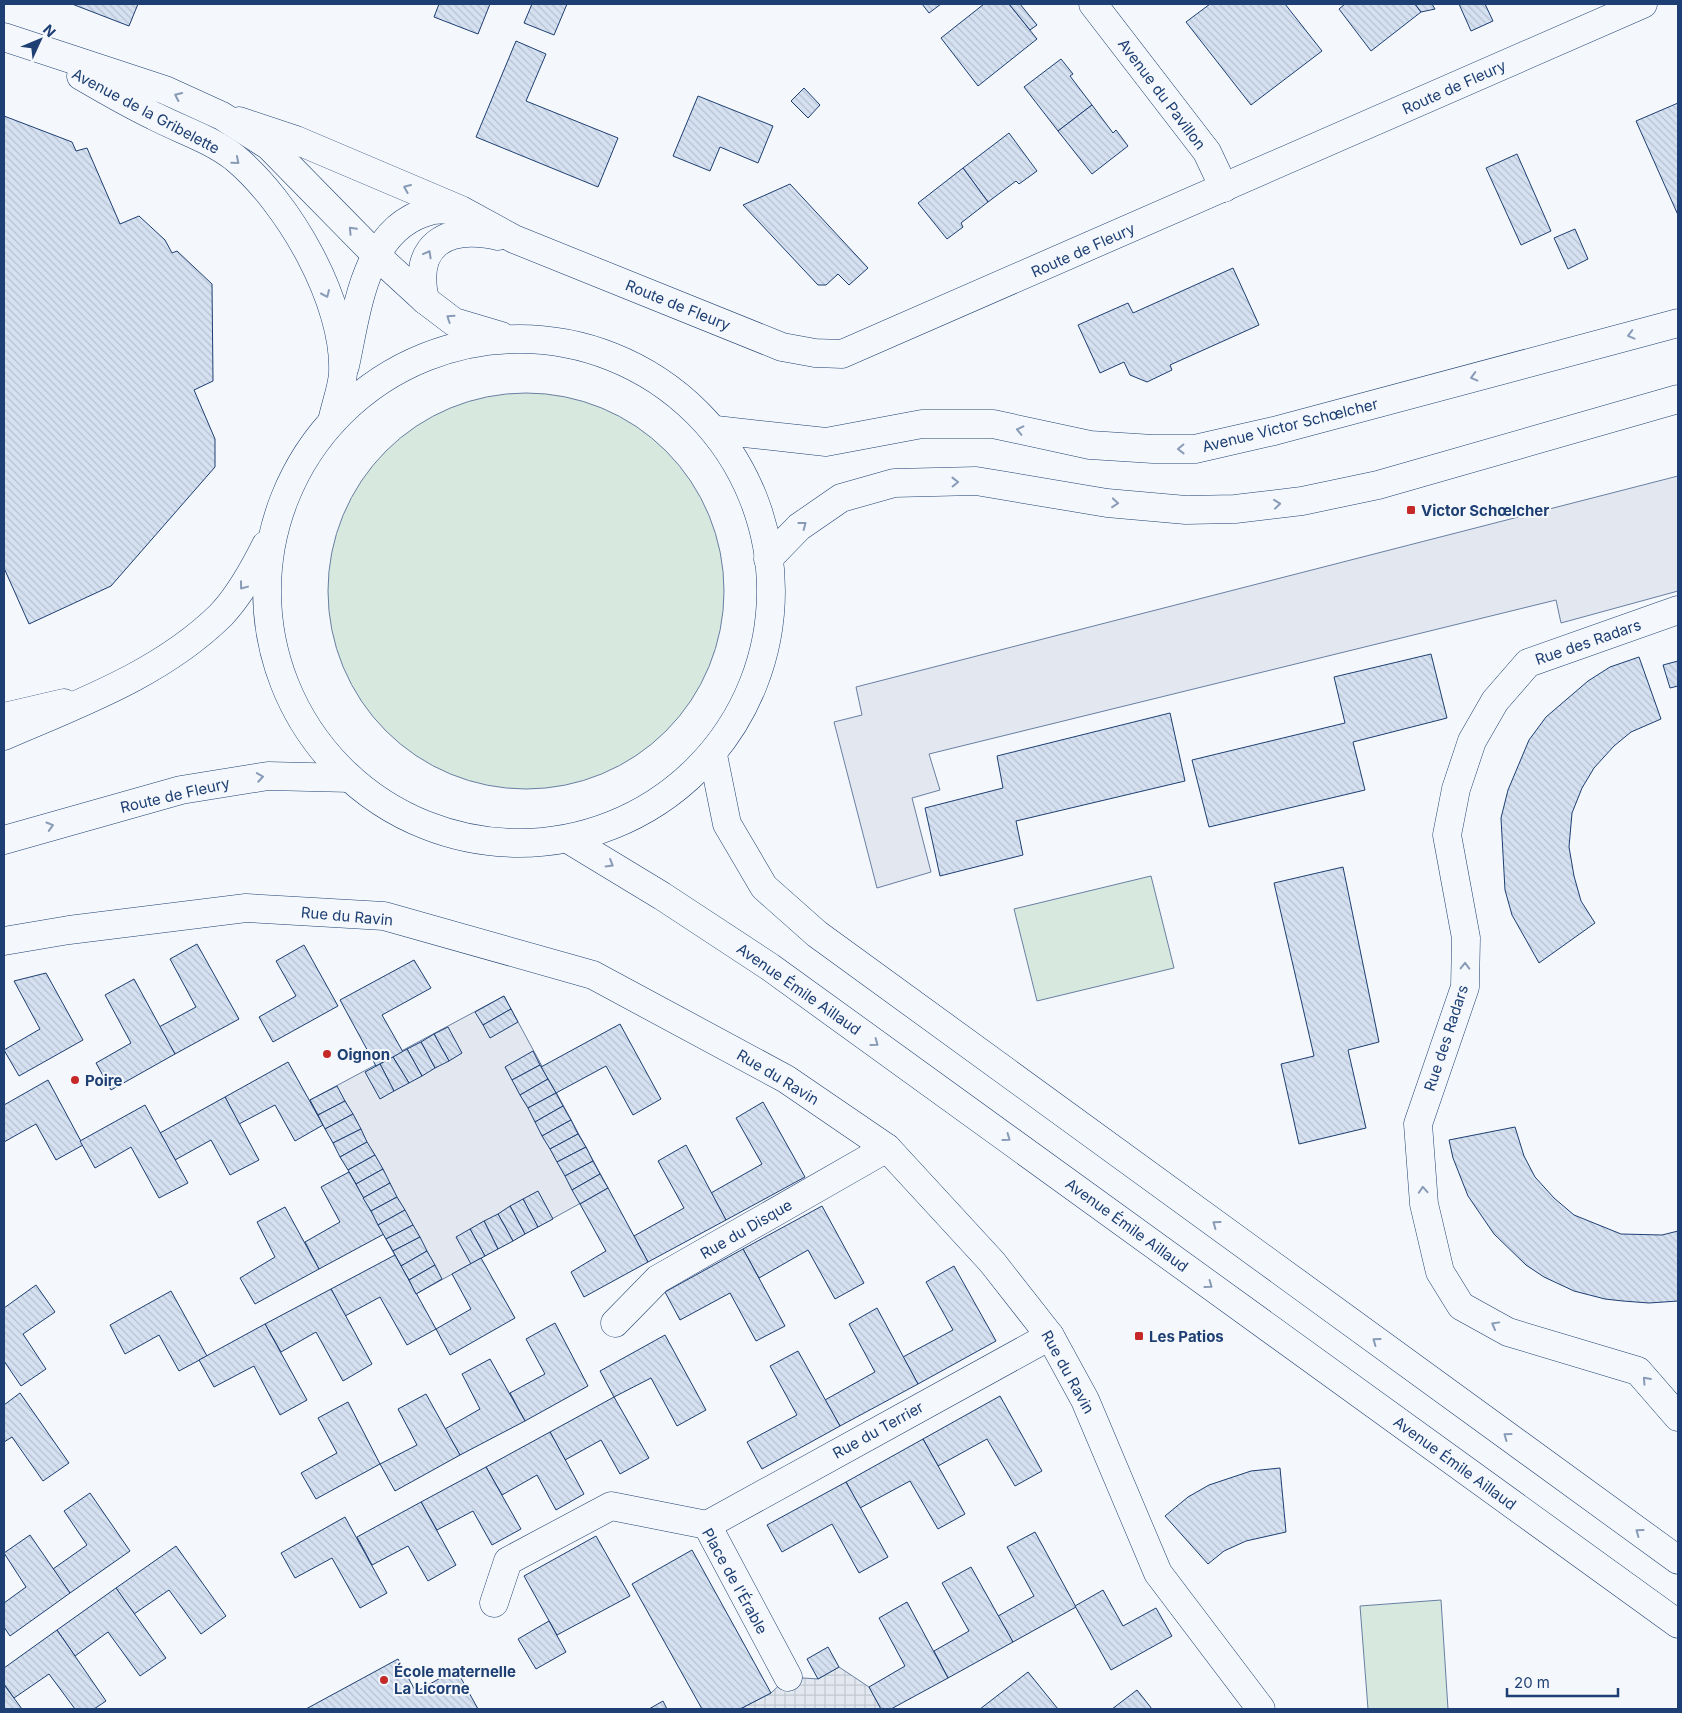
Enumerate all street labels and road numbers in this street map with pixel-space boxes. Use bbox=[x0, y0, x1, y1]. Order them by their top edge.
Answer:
street label: Avenue du Pavillon bbox=[1114, 35, 1210, 153]
street label: Route de Fleury bbox=[1399, 55, 1509, 118]
street label: Avenue de la Gribelette bbox=[69, 64, 223, 158]
street label: Route de Fleury bbox=[1028, 218, 1138, 281]
street label: Route de Fleury bbox=[623, 275, 734, 335]
street label: Avenue Victor Schœlcher bbox=[1200, 394, 1380, 456]
street label: Rue des Radars bbox=[1533, 615, 1644, 669]
street label: Route de Fleury bbox=[118, 773, 232, 817]
street label: Rue du Ravin bbox=[300, 903, 394, 929]
street label: Avenue Émile Aillaud bbox=[733, 939, 865, 1039]
street label: Rue des Radars bbox=[1420, 982, 1472, 1094]
street label: Rue du Ravin bbox=[733, 1045, 823, 1109]
street label: Avenue Émile Aillaud bbox=[1062, 1174, 1192, 1276]
street label: Rue du Disque bbox=[697, 1195, 795, 1263]
street label: Rue du Ravin bbox=[1037, 1327, 1099, 1417]
street label: Rue du Terrier bbox=[829, 1397, 927, 1463]
street label: Avenue Émile Aillaud bbox=[1390, 1412, 1520, 1514]
street label: Place de l'Érable bbox=[698, 1525, 772, 1637]

